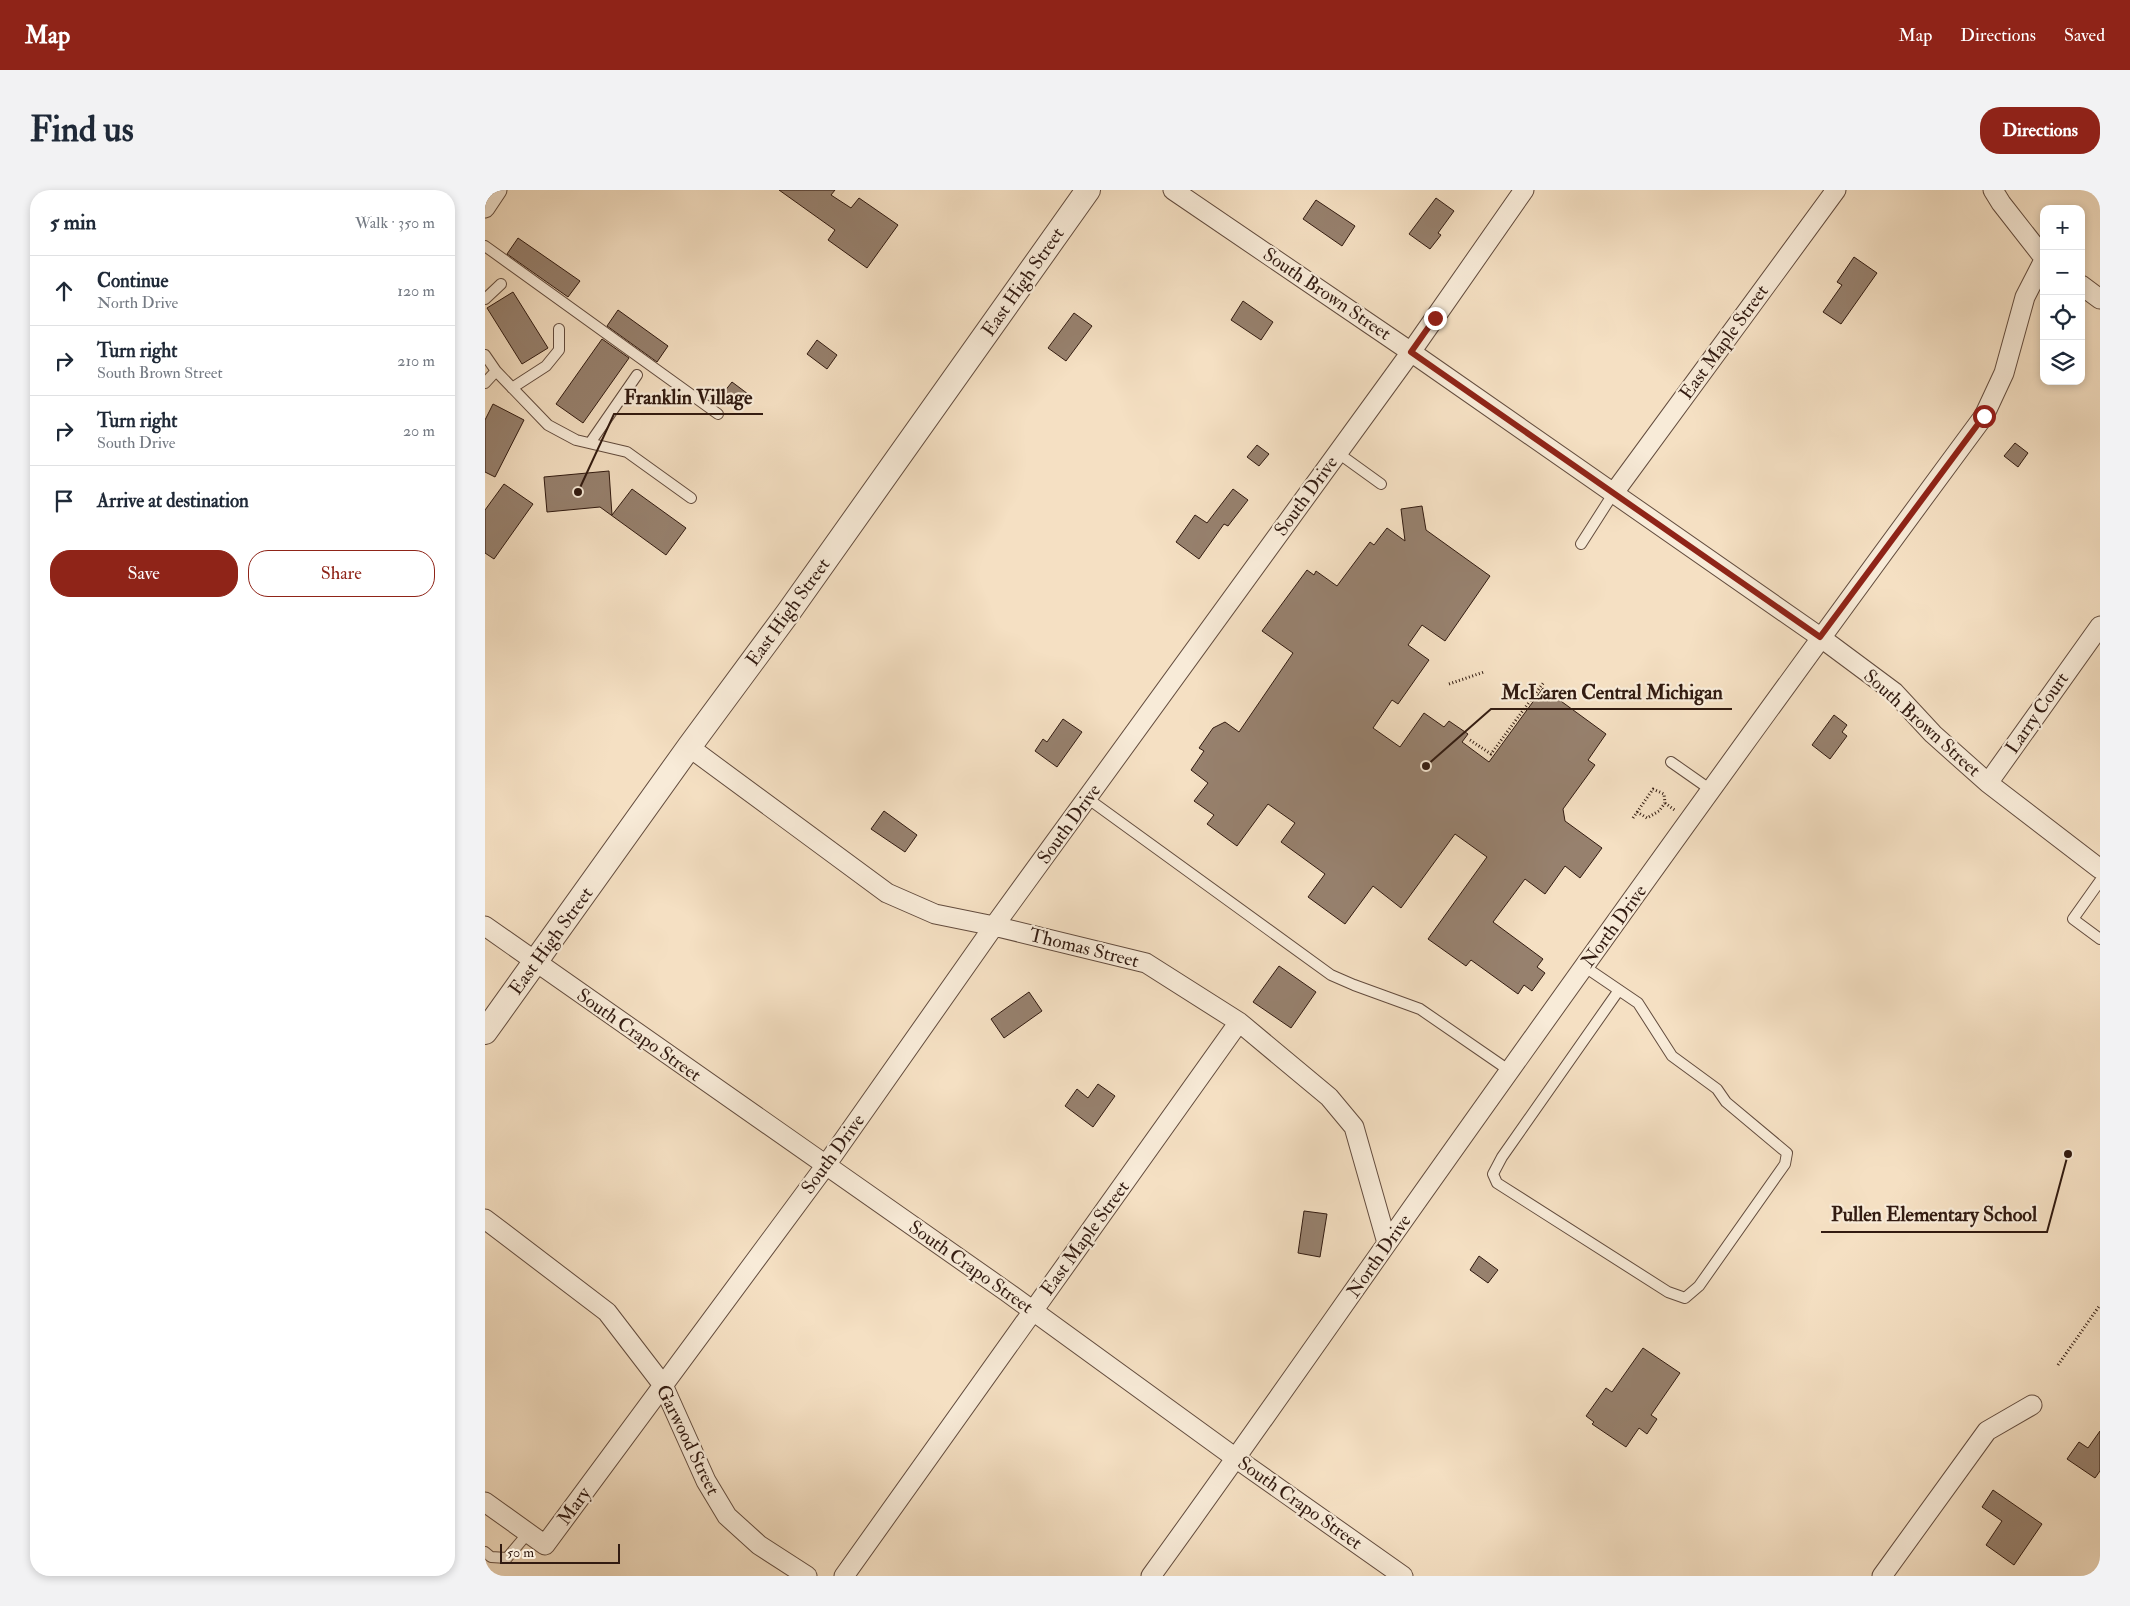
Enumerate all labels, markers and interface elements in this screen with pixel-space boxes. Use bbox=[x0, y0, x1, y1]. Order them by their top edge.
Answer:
text: Map bbox=[25, 20, 70, 51]
text: Map bbox=[1899, 24, 1932, 47]
text: Directions bbox=[1960, 24, 2036, 47]
text: Saved bbox=[2064, 24, 2105, 47]
button: Directions bbox=[1980, 107, 2100, 154]
text: Find us bbox=[30, 108, 134, 152]
map controls bbox=[2040, 205, 2085, 385]
button: + bbox=[2040, 205, 2085, 250]
text: 5 min bbox=[50, 209, 96, 236]
text: Walk · 350 m bbox=[355, 213, 435, 233]
street label: East High Street bbox=[976, 223, 1070, 341]
street label: South Brown Street bbox=[1258, 242, 1396, 346]
button: − bbox=[2040, 250, 2085, 295]
text: Continue bbox=[97, 269, 168, 293]
icon: ahead bbox=[50, 277, 78, 305]
street label: East Maple Street bbox=[1674, 280, 1775, 405]
text: 120 m bbox=[397, 281, 435, 301]
text: North Drive bbox=[97, 293, 178, 313]
button: locate bbox=[2040, 295, 2085, 340]
route end bbox=[1424, 307, 1447, 330]
text: Turn right bbox=[97, 339, 177, 363]
button: layers bbox=[2040, 340, 2085, 385]
icon: right bbox=[50, 347, 78, 375]
text: 210 m bbox=[397, 351, 435, 371]
text: South Brown Street bbox=[97, 363, 223, 383]
callout: Franklin Village bbox=[614, 379, 763, 414]
text: Franklin Village bbox=[624, 385, 753, 411]
route start bbox=[1973, 405, 1996, 428]
text: Turn right bbox=[97, 409, 177, 433]
icon: right bbox=[50, 417, 78, 445]
text: 20 m bbox=[403, 421, 435, 441]
text: South Drive bbox=[97, 433, 175, 453]
street label: South Drive bbox=[1269, 451, 1343, 541]
icon: arrive bbox=[50, 487, 78, 515]
text: Arrive at destination bbox=[97, 489, 249, 513]
button: Save bbox=[50, 550, 238, 597]
button: Share bbox=[248, 550, 435, 597]
street label: East High Street bbox=[741, 553, 835, 671]
street label: South Brown Street bbox=[1858, 664, 1986, 782]
street label: Larry Court bbox=[2000, 668, 2074, 758]
callout: McLaren Central Michigan bbox=[1491, 674, 1732, 709]
text: McLaren Central Michigan bbox=[1500, 680, 1723, 706]
street label: South Drive bbox=[1032, 779, 1106, 869]
street label: North Drive bbox=[1576, 880, 1652, 972]
street label: East High Street bbox=[504, 882, 598, 1000]
street label: Thomas Street bbox=[1027, 923, 1141, 973]
street label: South Crapo Street bbox=[571, 983, 706, 1088]
street label: South Drive bbox=[796, 1109, 870, 1199]
street label: East Maple Street bbox=[1035, 1176, 1136, 1301]
callout: Pullen Elementary School bbox=[1821, 1197, 2047, 1232]
text: Pullen Elementary School bbox=[1831, 1202, 2038, 1228]
street label: North Drive bbox=[1342, 1210, 1417, 1302]
street label: South Crapo Street bbox=[903, 1215, 1038, 1320]
street label: Garwood Street bbox=[651, 1381, 725, 1499]
street label: South Crapo Street bbox=[1232, 1451, 1367, 1556]
street label: Mary bbox=[552, 1482, 596, 1530]
scale bar bbox=[500, 1541, 620, 1564]
text: 50 m bbox=[507, 1544, 534, 1561]

